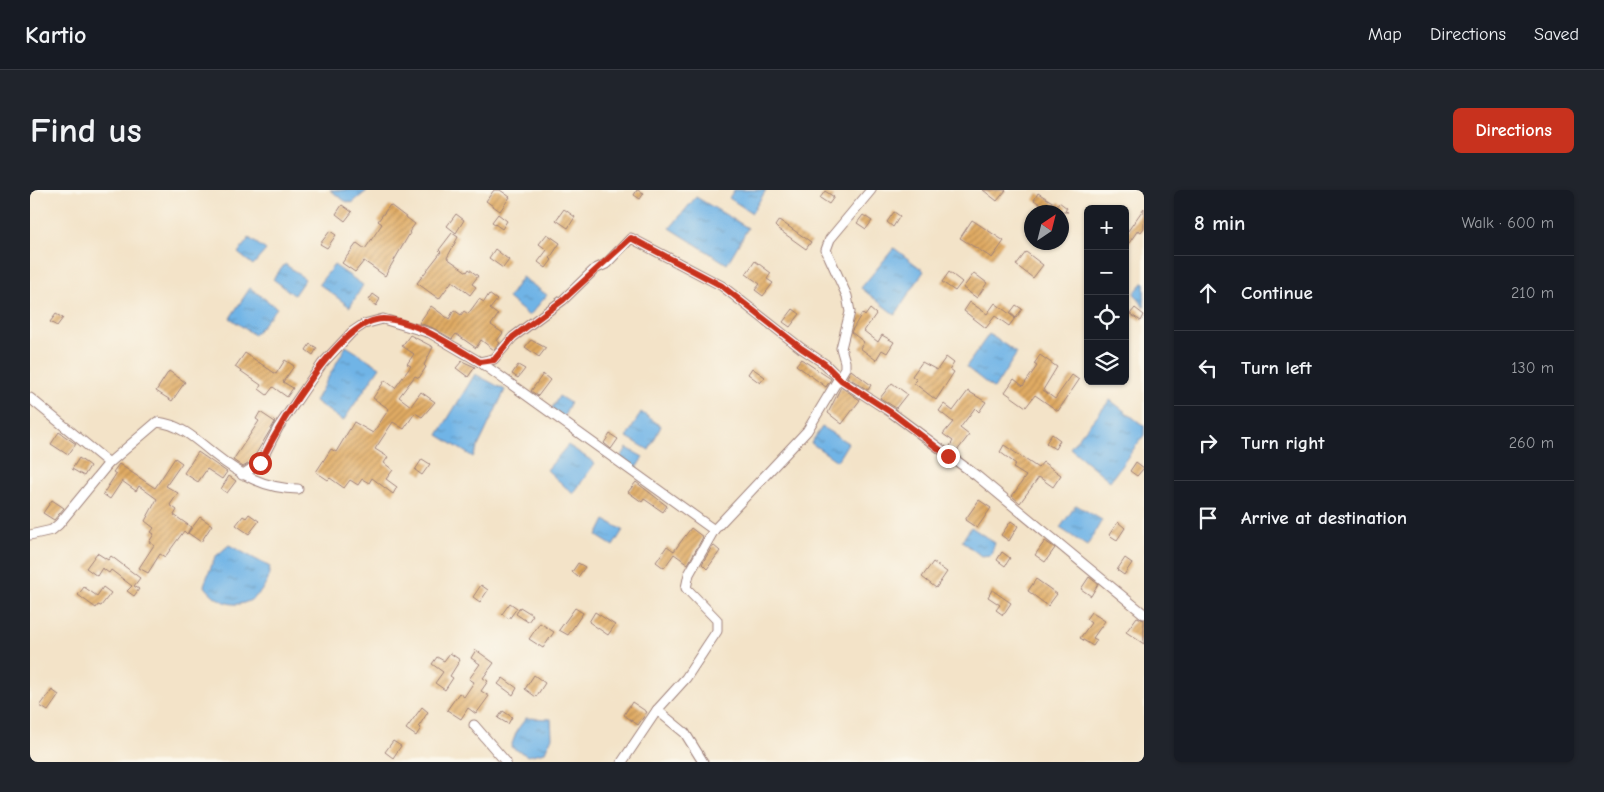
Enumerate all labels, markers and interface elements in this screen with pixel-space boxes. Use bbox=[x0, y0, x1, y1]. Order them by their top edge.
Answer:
text: Kartio bbox=[25, 21, 87, 49]
text: Map bbox=[1368, 24, 1402, 45]
text: Directions bbox=[1430, 24, 1506, 45]
text: Saved bbox=[1534, 24, 1579, 45]
button: Directions bbox=[1453, 108, 1574, 153]
text: Find us bbox=[30, 110, 142, 151]
north arrow bbox=[1024, 205, 1069, 250]
map controls bbox=[1084, 205, 1129, 385]
button: + bbox=[1084, 205, 1129, 250]
text: 8 min bbox=[1194, 211, 1245, 235]
text: Walk · 600 m bbox=[1461, 214, 1554, 232]
button: − bbox=[1084, 250, 1129, 295]
icon: ahead bbox=[1194, 279, 1222, 307]
text: Continue bbox=[1241, 282, 1313, 304]
text: 210 m bbox=[1511, 284, 1554, 302]
button: locate bbox=[1084, 295, 1129, 340]
button: layers bbox=[1084, 340, 1129, 385]
icon: left bbox=[1194, 354, 1222, 382]
text: Turn left bbox=[1241, 357, 1312, 379]
text: 130 m bbox=[1511, 359, 1554, 377]
icon: right bbox=[1194, 429, 1222, 457]
text: Turn right bbox=[1241, 432, 1325, 454]
text: 260 m bbox=[1509, 434, 1554, 452]
route end bbox=[937, 445, 960, 468]
route start bbox=[249, 452, 272, 475]
icon: arrive bbox=[1194, 504, 1222, 532]
text: Arrive at destination bbox=[1241, 507, 1407, 529]

